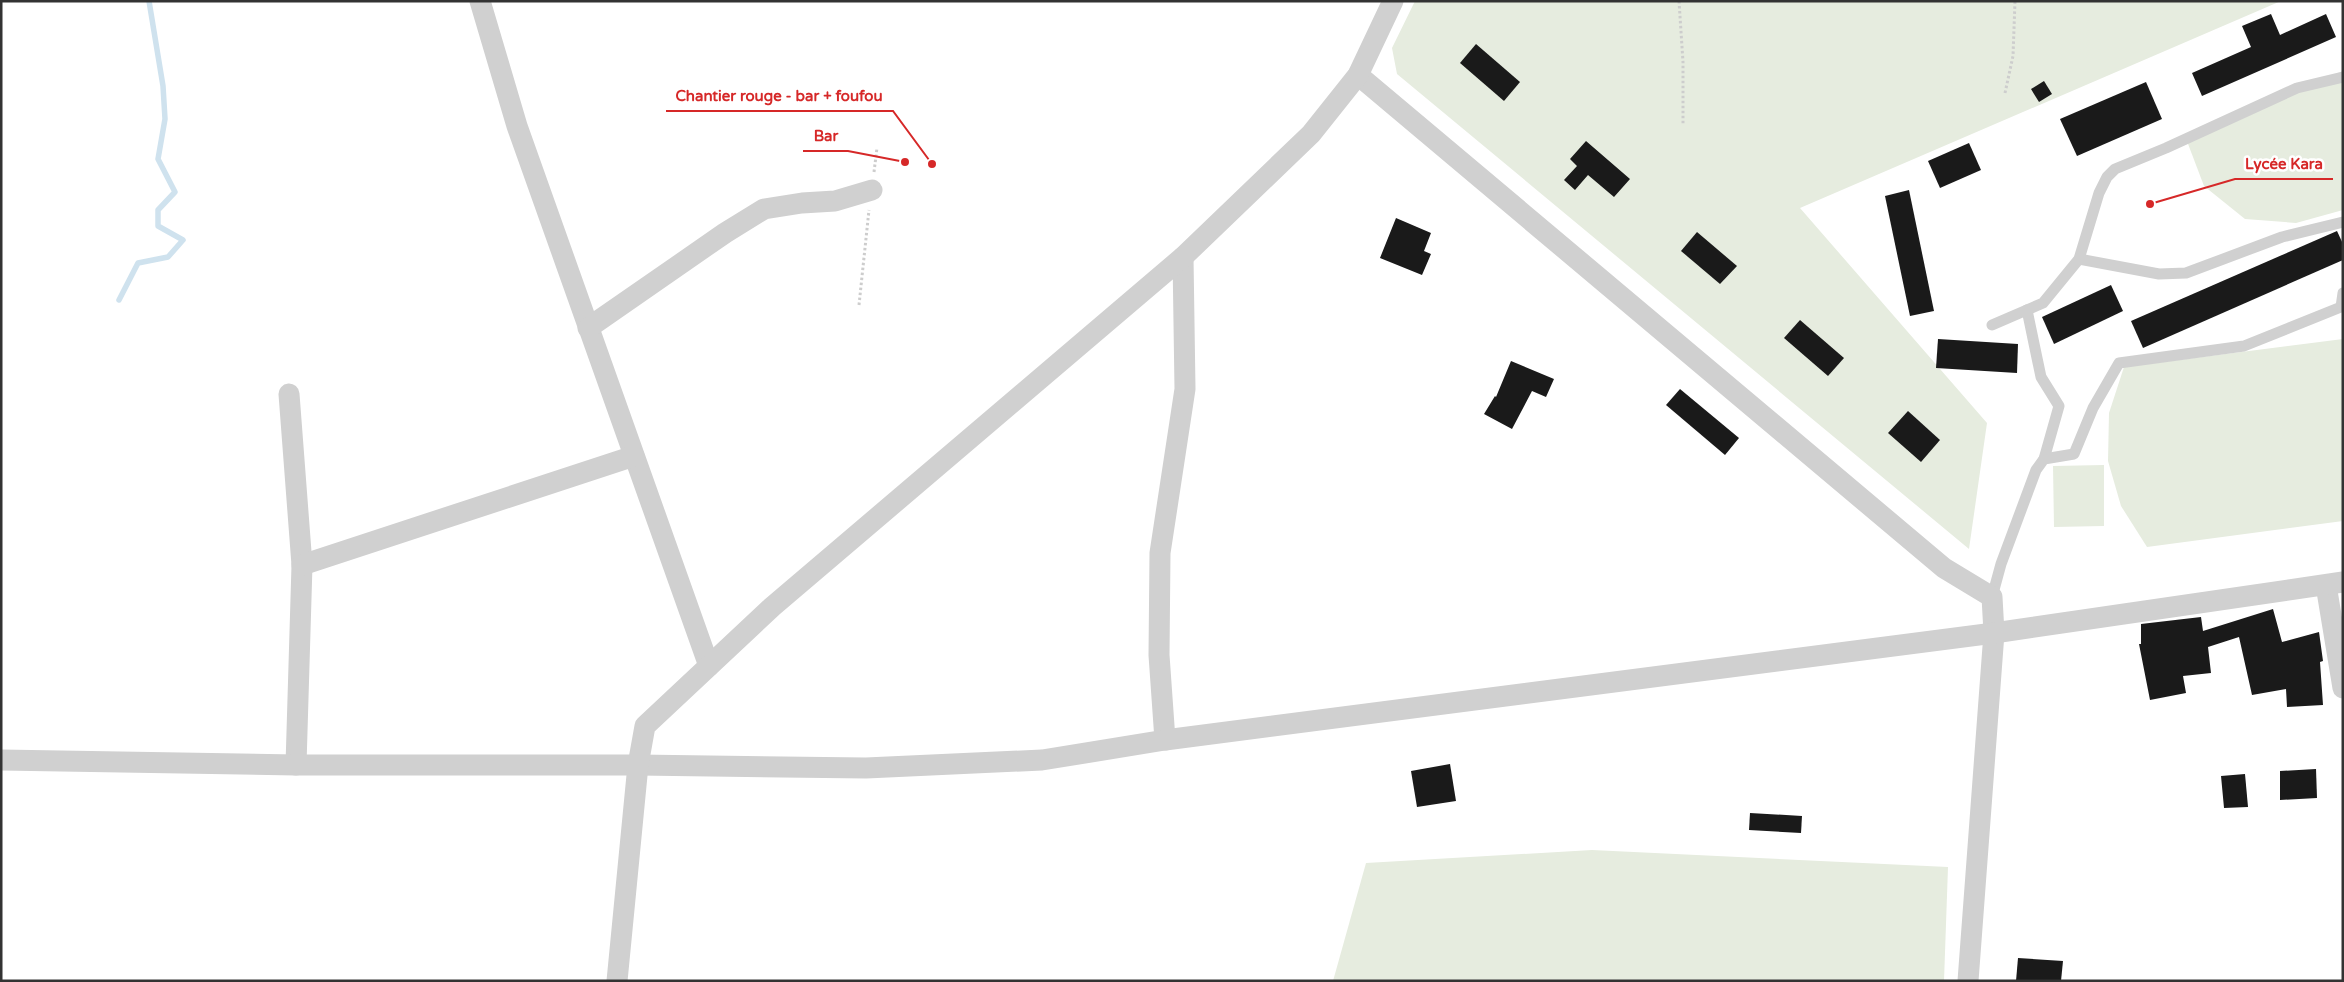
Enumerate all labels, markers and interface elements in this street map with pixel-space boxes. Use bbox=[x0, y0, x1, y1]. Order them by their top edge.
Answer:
callout: Chantier rouge - bar + foufou bbox=[666, 81, 893, 111]
text: Chantier rouge - bar + foufou bbox=[675, 87, 883, 106]
callout: Bar bbox=[803, 121, 848, 151]
text: Bar bbox=[814, 127, 839, 145]
callout: Lycée Kara bbox=[2235, 149, 2333, 179]
text: Lycée Kara bbox=[2245, 155, 2323, 174]

